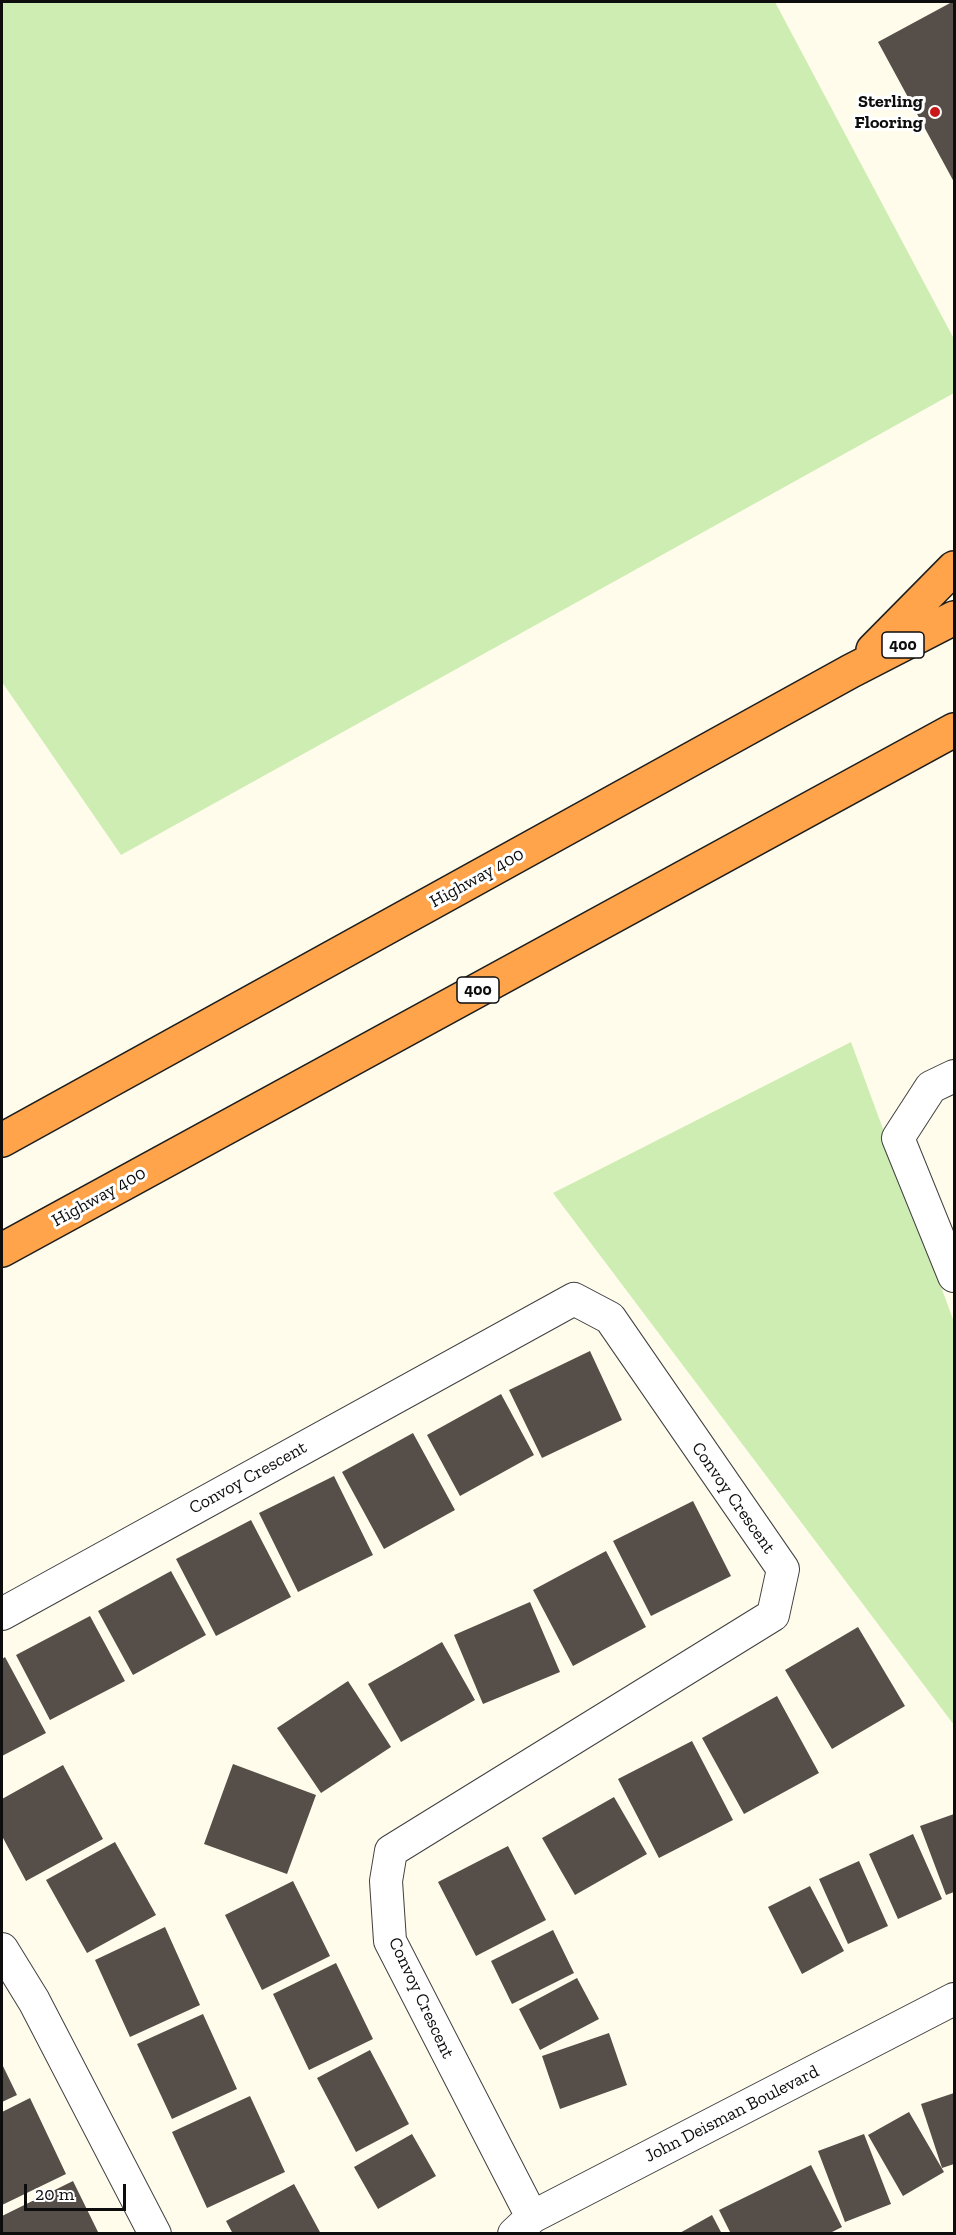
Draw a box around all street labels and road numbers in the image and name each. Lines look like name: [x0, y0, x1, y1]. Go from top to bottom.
road number: 400: [882, 632, 924, 658]
street label: Highway 400: [426, 843, 528, 913]
road number: 400: [457, 977, 499, 1003]
street label: Highway 400: [48, 1162, 150, 1232]
street label: Convoy Crescent: [185, 1437, 311, 1519]
street label: Convoy Crescent: [687, 1438, 779, 1558]
street label: Convoy Crescent: [383, 1934, 459, 2062]
street label: John Deisman Boulevard: [641, 2061, 823, 2167]

